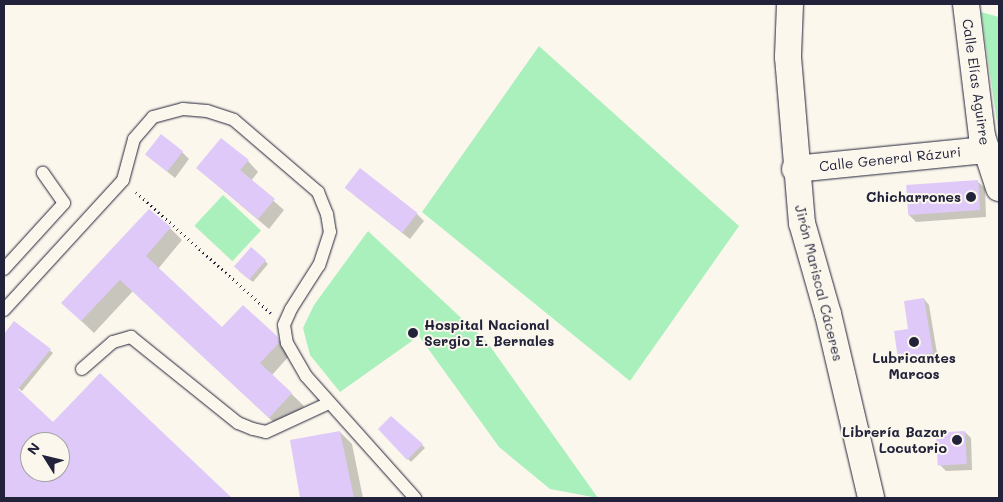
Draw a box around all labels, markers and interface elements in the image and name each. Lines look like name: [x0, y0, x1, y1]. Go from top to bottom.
street label: Calle Elías Aguirre: [959, 18, 993, 146]
street label: Calle General Rázuri: [818, 143, 962, 175]
place label: Chicharrones: [866, 189, 961, 205]
marker: Chicharrones: [965, 191, 977, 203]
street label: Jirón Mariscal Cáceres: [791, 203, 847, 363]
place label: Hospital Nacional Sergio E. Bernales: [424, 317, 554, 350]
marker: Hospital Nacional Sergio E. Bernales: [406, 326, 420, 340]
marker: Lubricantes Marcos: [908, 336, 920, 348]
place label: Lubricantes Marcos: [872, 350, 956, 382]
place label: Librería Bazar Locutorio: [842, 424, 947, 457]
north arrow: [20, 432, 70, 482]
marker: Librería Bazar Locutorio: [951, 434, 963, 446]
text: N: [22, 439, 44, 458]

